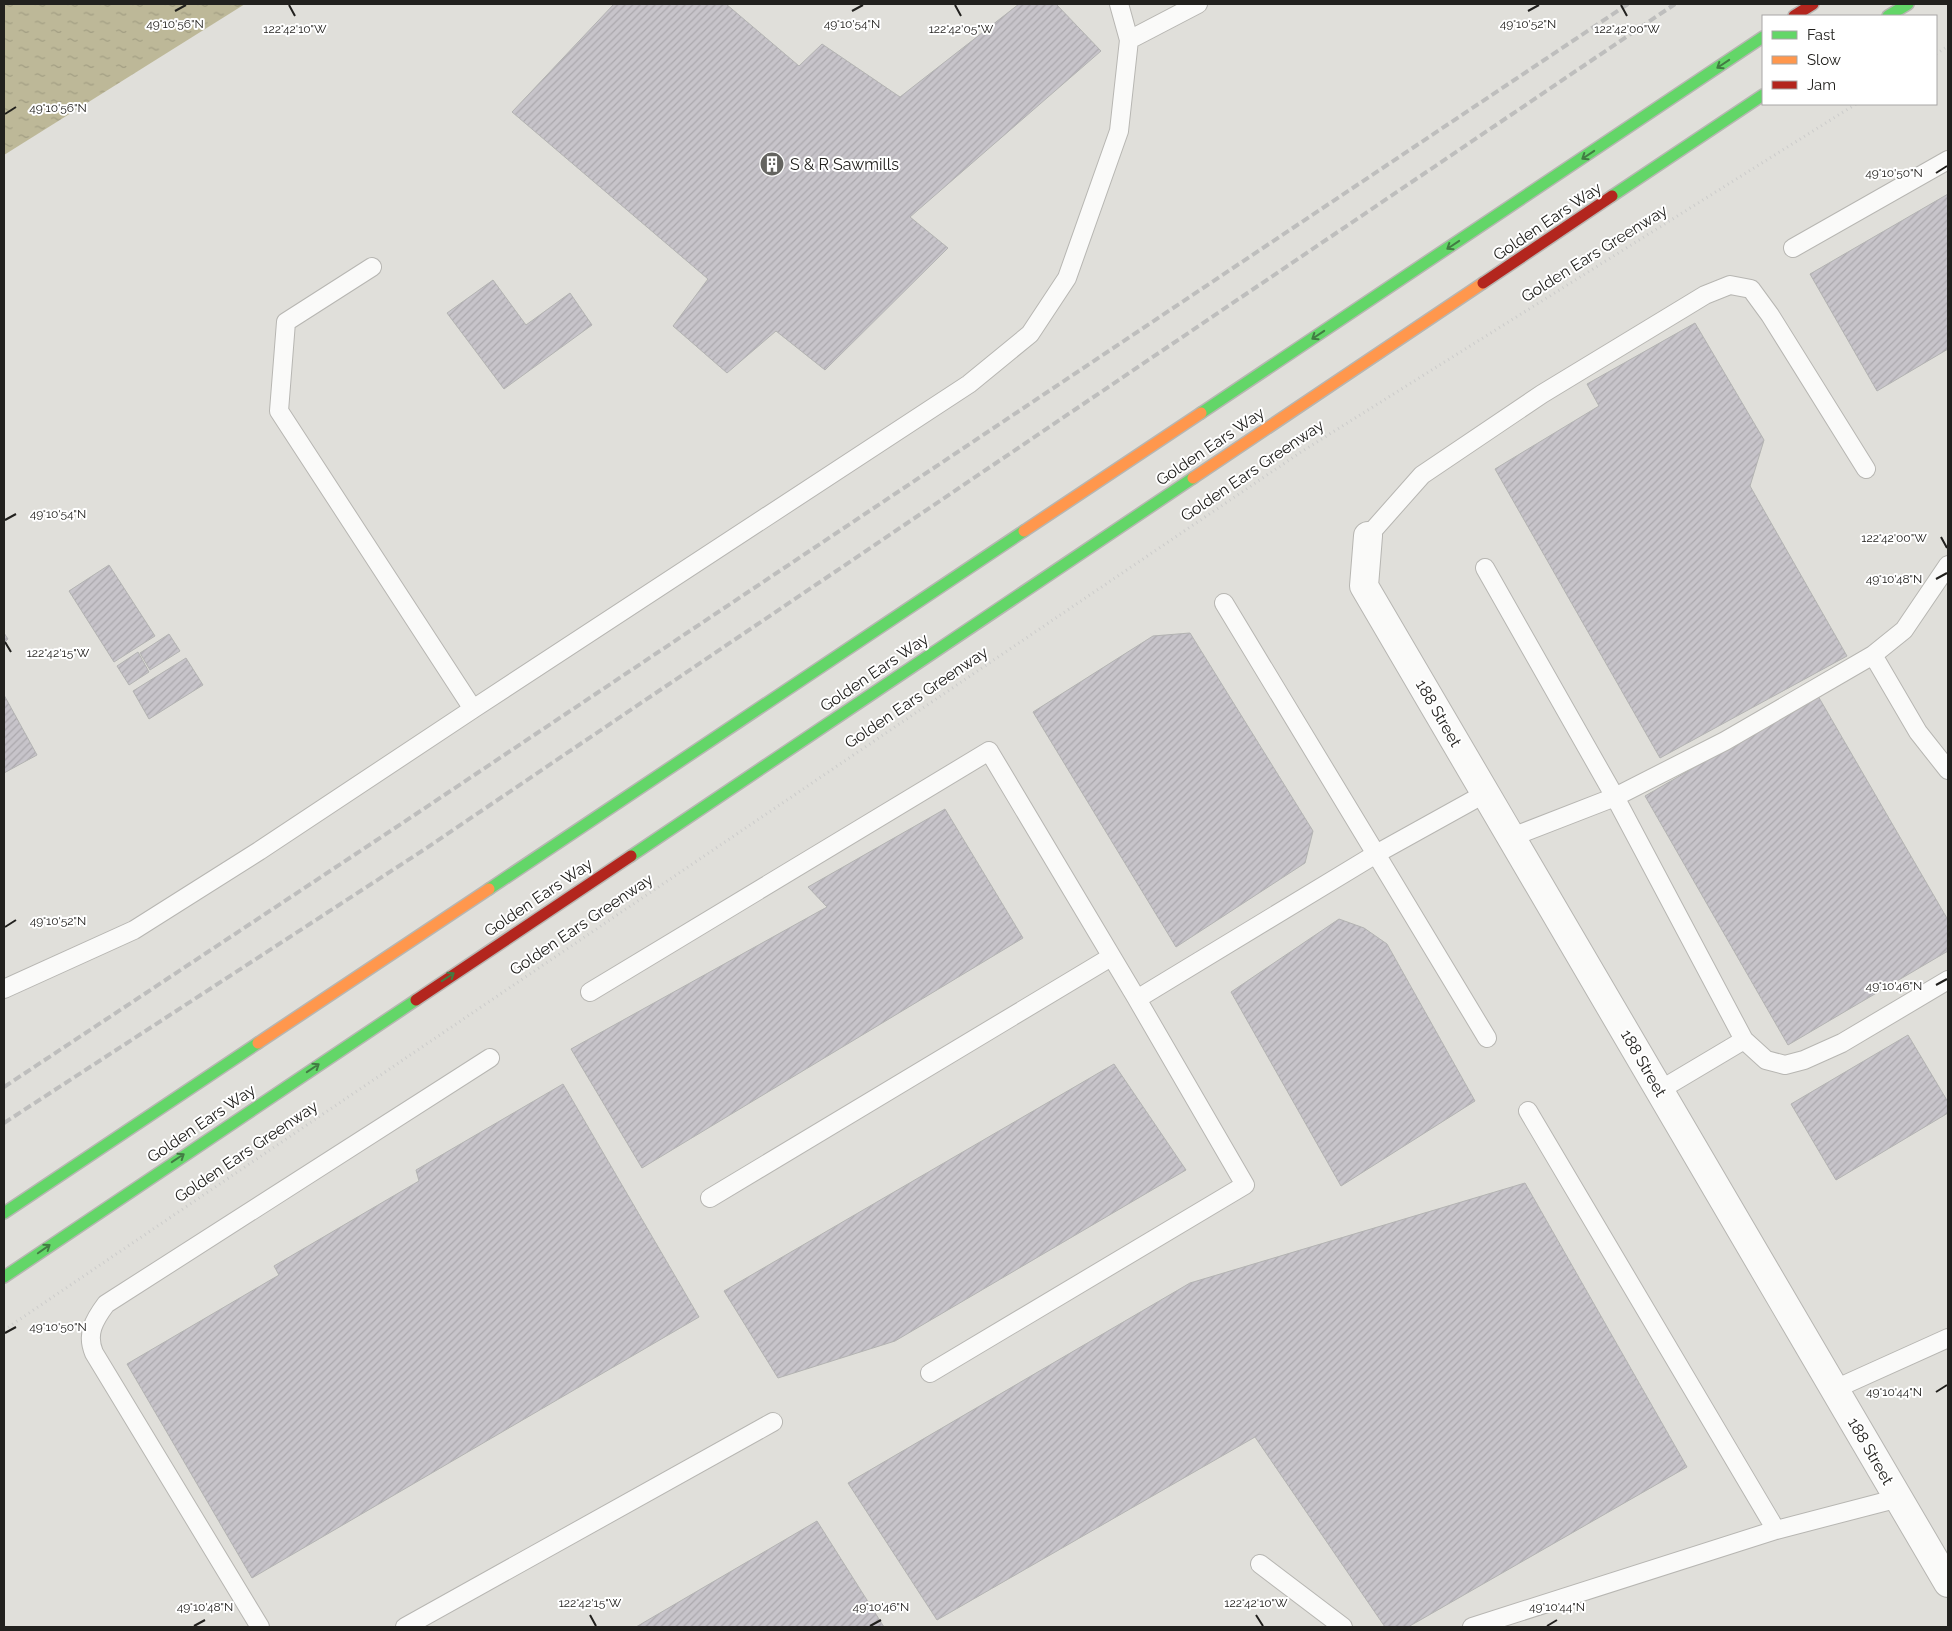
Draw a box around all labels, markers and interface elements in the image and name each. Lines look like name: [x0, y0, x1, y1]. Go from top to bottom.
legend: [1762, 15, 1937, 105]
text: 49°10'56"N: [146, 17, 204, 31]
text: 49°10'54"N: [824, 17, 880, 31]
text: 49°10'52"N: [1500, 17, 1556, 31]
text: 122°42'10"W: [263, 22, 327, 36]
text: 122°42'05"W: [929, 22, 994, 36]
text: 122°42'00"W: [1594, 22, 1660, 36]
text: Fast: [1807, 26, 1835, 44]
text: Slow: [1807, 51, 1841, 69]
one-way arrow: [1716, 59, 1730, 69]
text: Jam: [1807, 76, 1836, 94]
text: 49°10'56"N: [29, 101, 87, 115]
one-way arrow: [1581, 150, 1595, 160]
building icon: S & R Sawmills: [759, 151, 785, 177]
place label: S & R Sawmills: [790, 155, 899, 174]
text: 49°10'50"N: [1865, 166, 1923, 180]
street label: Golden Ears Way: [1490, 178, 1605, 265]
street label: Golden Ears Greenway: [1518, 201, 1671, 306]
one-way arrow: [1446, 240, 1460, 250]
one-way arrow: [1311, 331, 1325, 341]
street label: Golden Ears Way: [1153, 403, 1268, 490]
street label: Golden Ears Greenway: [1177, 415, 1328, 525]
text: 49°10'54"N: [30, 507, 86, 521]
text: 122°42'00"W: [1861, 531, 1927, 545]
text: 49°10'48"N: [1866, 572, 1922, 586]
street label: Golden Ears Way: [817, 629, 932, 716]
street label: Golden Ears Greenway: [841, 642, 992, 752]
text: 122°42'15"W: [27, 646, 90, 660]
street label: 188 Street: [1412, 676, 1466, 751]
street label: Golden Ears Way: [481, 854, 596, 941]
street label: Golden Ears Greenway: [506, 869, 657, 979]
text: 49°10'52"N: [30, 914, 86, 928]
one-way arrow: [441, 972, 455, 982]
text: 49°10'46"N: [1866, 979, 1922, 993]
street label: 188 Street: [1617, 1026, 1671, 1101]
one-way arrow: [306, 1063, 320, 1073]
street label: Golden Ears Way: [144, 1080, 259, 1167]
street label: Golden Ears Greenway: [171, 1096, 322, 1206]
one-way arrow: [171, 1153, 185, 1163]
one-way arrow: [36, 1244, 50, 1254]
text: 49°10'50"N: [29, 1320, 87, 1334]
text: 49°10'44"N: [1866, 1385, 1922, 1399]
street label: 188 Street: [1844, 1414, 1898, 1489]
text: 122°42'15"W: [559, 1596, 622, 1610]
text: 122°42'10"W: [1224, 1596, 1288, 1610]
text: 49°10'48"N: [177, 1600, 233, 1614]
text: 49°10'46"N: [853, 1600, 909, 1614]
text: 49°10'44"N: [1529, 1600, 1585, 1614]

